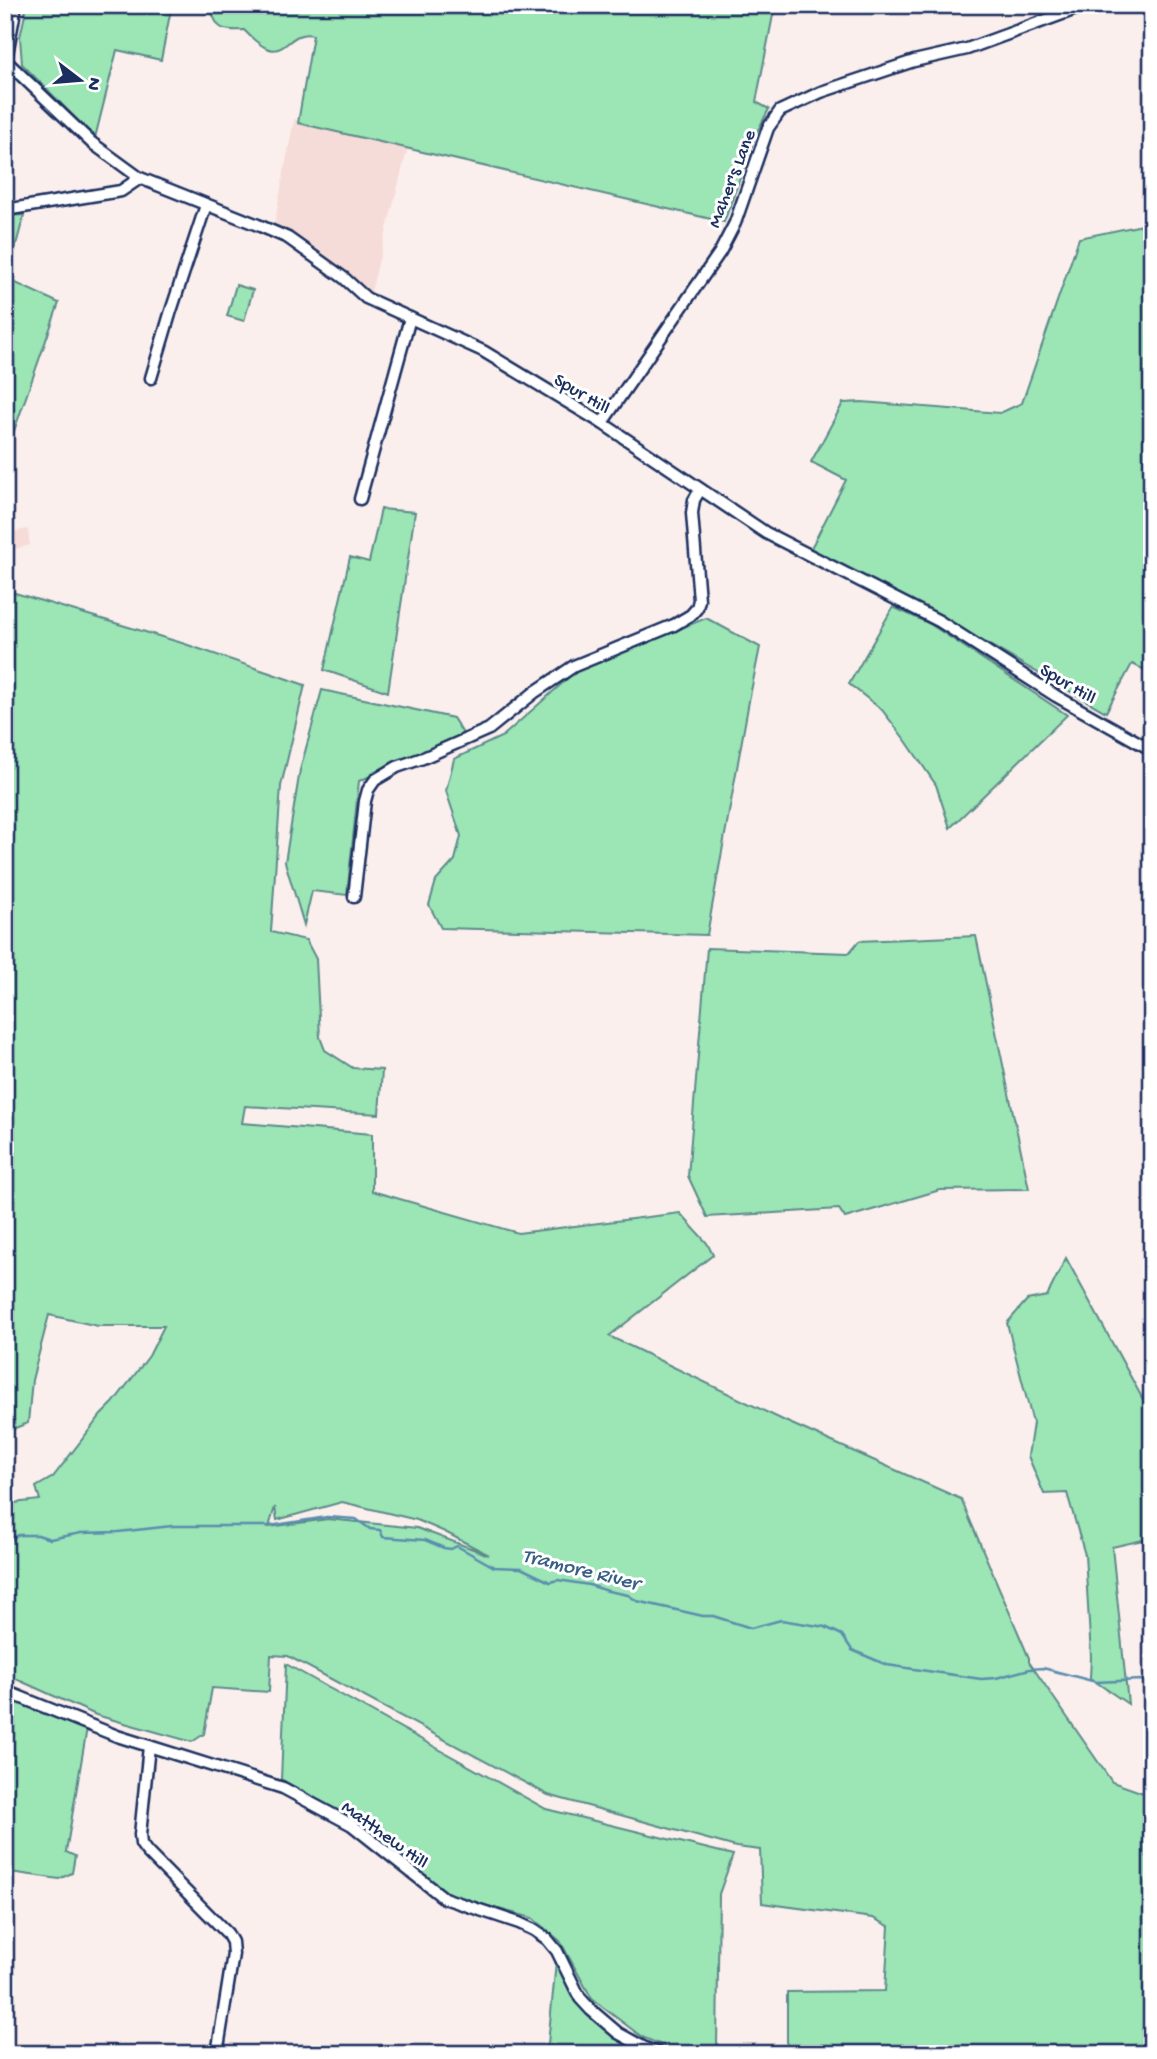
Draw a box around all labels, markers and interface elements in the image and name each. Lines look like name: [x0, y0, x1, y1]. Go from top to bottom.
north arrow: [46, 46, 116, 116]
text: N: [80, 75, 106, 93]
street label: Maher's Lane: [704, 127, 763, 232]
street label: Spur Hill: [549, 369, 614, 421]
street label: Spur Hill: [1035, 659, 1100, 711]
water label: Tramore River: [519, 1545, 645, 1599]
street label: Matthew Hill: [336, 1797, 432, 1875]

